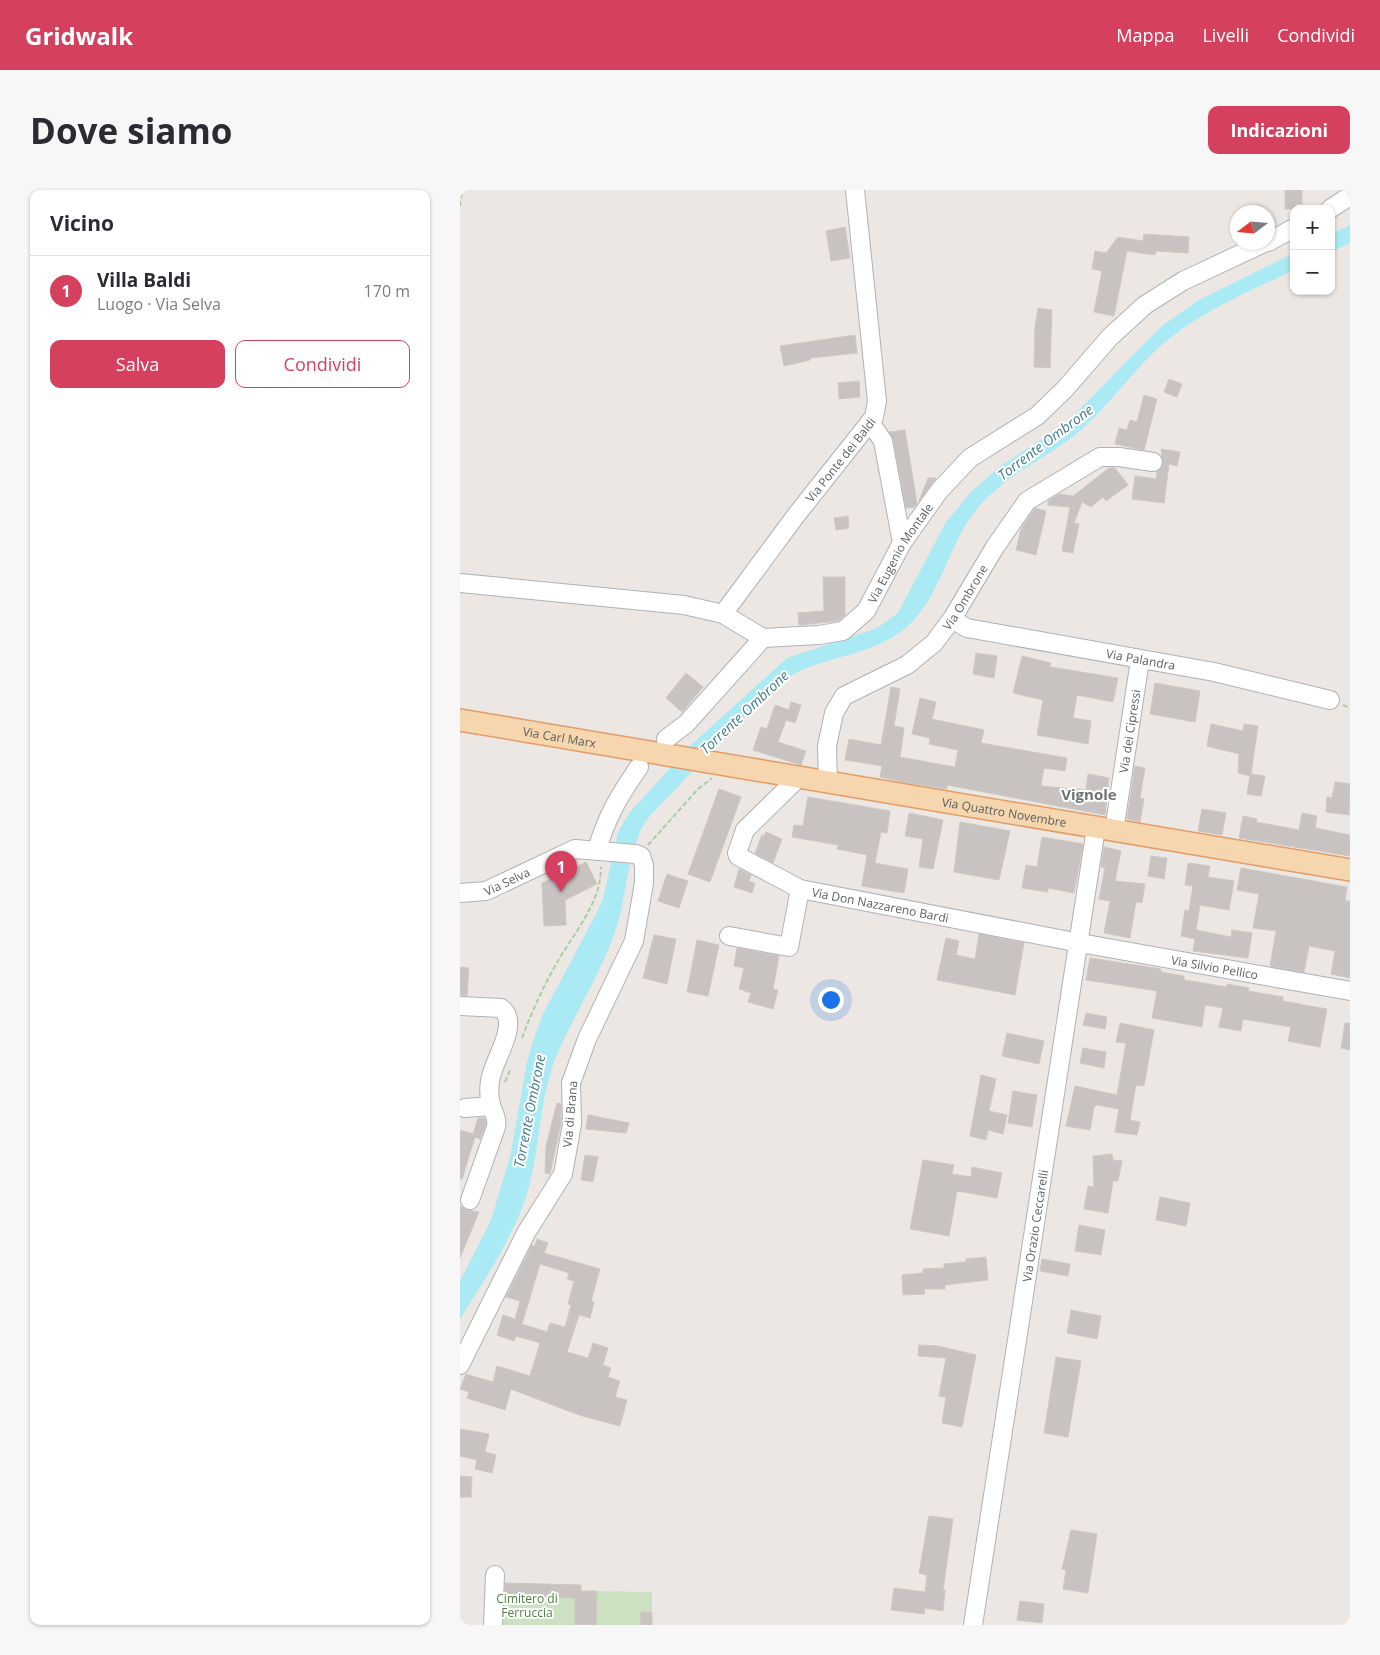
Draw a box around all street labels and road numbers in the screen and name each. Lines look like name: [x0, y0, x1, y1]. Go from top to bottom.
street label: Via Ponte dei Baldi: [801, 413, 879, 506]
street label: Via Eugenio Montale: [863, 499, 937, 606]
street label: Via Ombrone: [938, 561, 991, 633]
street label: Via Palandra: [1105, 644, 1177, 673]
street label: Via dei Cipressi: [1114, 688, 1144, 774]
street label: Via Carl Marx: [522, 722, 598, 751]
street label: Via Quattro Novembre: [941, 793, 1068, 831]
street label: Via Selva: [481, 863, 533, 899]
street label: Via Don Nazzareno Bardi: [811, 883, 950, 926]
street label: Via Silvio Pellico: [1170, 951, 1260, 983]
street label: Via di Brana: [559, 1080, 581, 1148]
street label: Via Orazio Ceccarelli: [1018, 1169, 1052, 1283]

